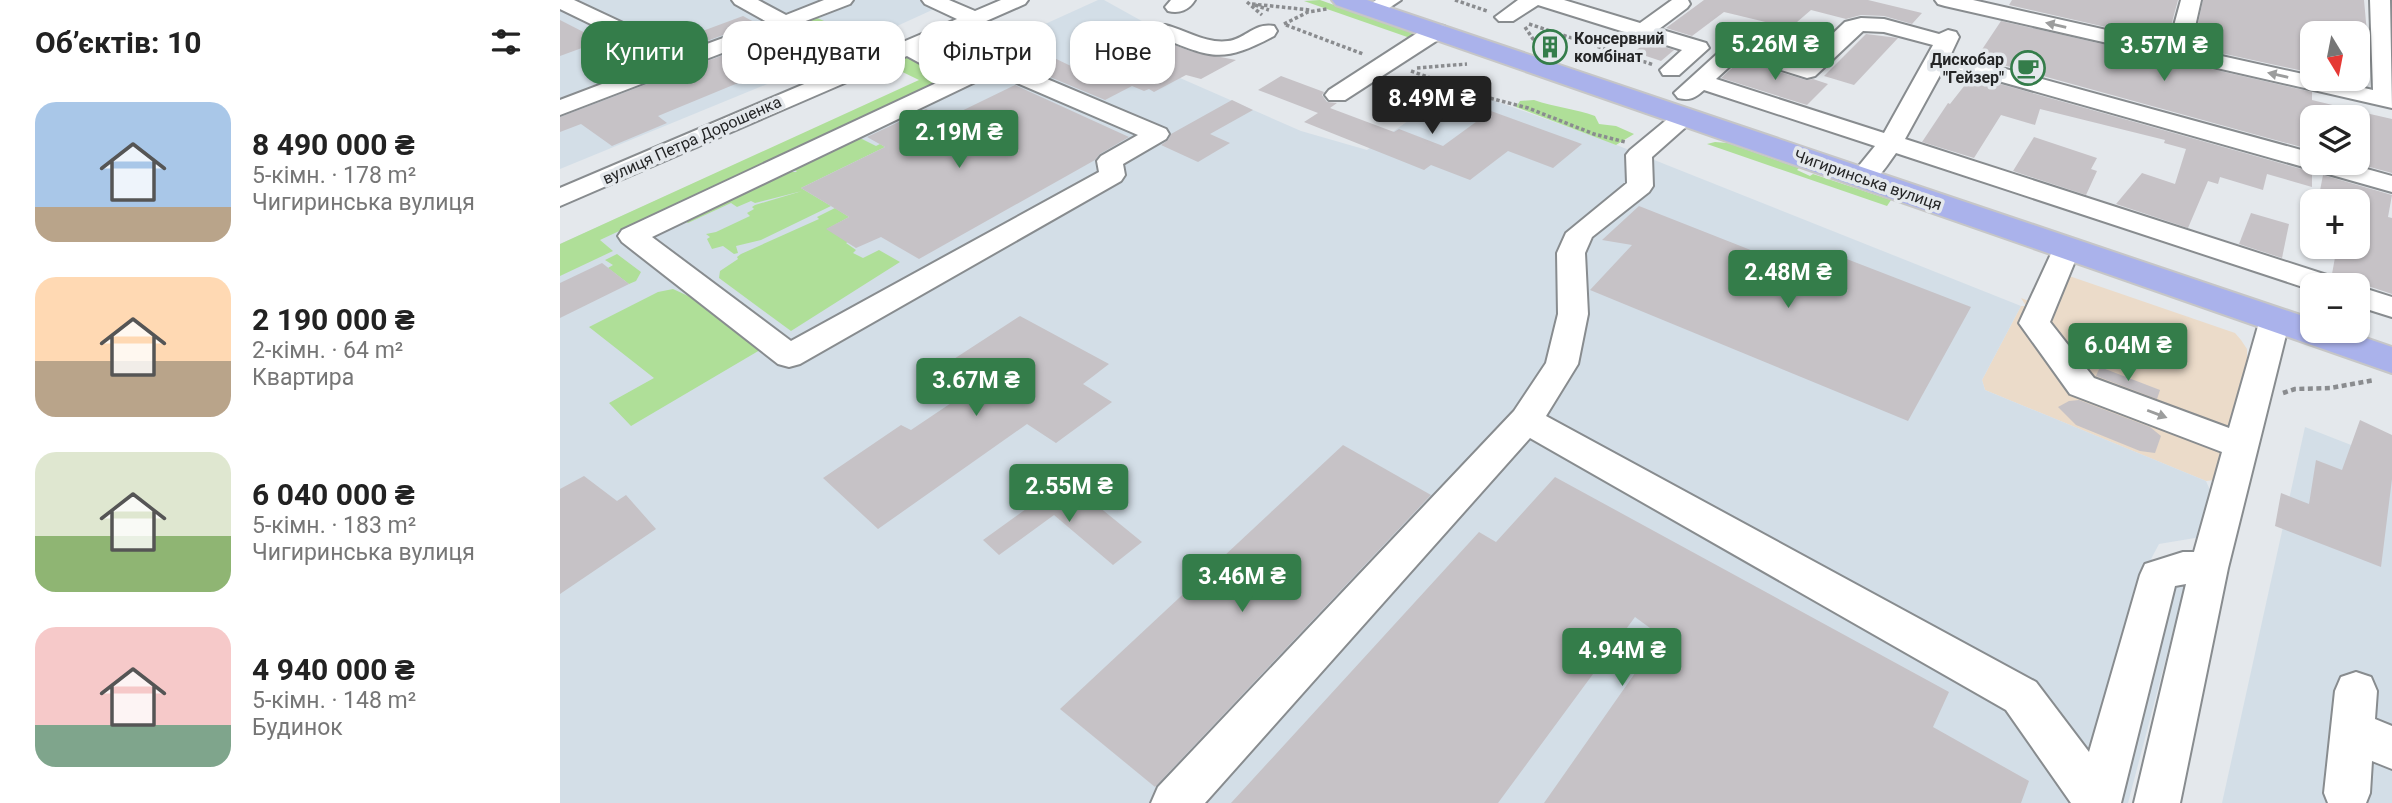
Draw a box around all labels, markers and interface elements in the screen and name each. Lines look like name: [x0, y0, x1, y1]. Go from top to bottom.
one-way arrow: [2045, 19, 2067, 30]
chip: Купити: [581, 21, 708, 84]
chip: Орендувати: [722, 21, 905, 84]
chip: Фільтри: [919, 21, 1056, 84]
chip: Нове: [1070, 21, 1175, 84]
north arrow: [2300, 21, 2370, 91]
map controls: [2300, 21, 2370, 343]
pin: 5.26M ₴: [1710, 22, 1840, 82]
icon: filters: [487, 23, 525, 61]
pin: 3.57M ₴: [2099, 24, 2229, 83]
text: Об’єктів: 10: [35, 25, 201, 60]
building icon: Консервний комбінат: [1531, 28, 1569, 66]
place label: Консервний комбінат: [1574, 29, 1664, 66]
text: 5.26M ₴: [1731, 31, 1819, 58]
text: 3.57M ₴: [2120, 32, 2208, 59]
cafe icon: Дискобар "Гейзер": [2009, 49, 2047, 87]
place label: Дискобар "Гейзер": [1930, 50, 2004, 87]
one-way arrow: [2267, 69, 2289, 80]
pin: 8.49M ₴: [1367, 76, 1497, 136]
text: 8.49M ₴: [1388, 85, 1476, 112]
street label: вулиця Петра Дорошенка: [600, 92, 784, 188]
button: layers: [2300, 105, 2370, 175]
pin: 2.19M ₴: [894, 110, 1024, 170]
text: 2.19M ₴: [915, 119, 1003, 146]
text: 8 490 000 ₴: [252, 127, 415, 162]
icon: home: [91, 130, 175, 214]
street label: Чигиринська вулиця: [1792, 146, 1944, 214]
text: 5-кімн. · 178 m²: [252, 162, 416, 189]
text: Чигиринська вулиця: [252, 189, 475, 216]
button: +: [2300, 189, 2370, 259]
pin: 2.48M ₴: [1723, 250, 1853, 310]
text: 2.48M ₴: [1744, 259, 1832, 286]
button: −: [2300, 273, 2370, 343]
text: 2 190 000 ₴: [252, 302, 415, 337]
icon: home: [91, 305, 175, 389]
pin: 6.04M ₴: [2063, 324, 2193, 383]
text: 6.04M ₴: [2084, 332, 2172, 359]
text: 2-кімн. · 64 m²: [252, 337, 403, 364]
pin: 3.67M ₴: [911, 358, 1041, 418]
text: Квартира: [252, 364, 354, 391]
text: 3.67M ₴: [932, 367, 1020, 394]
one-way arrow: [2147, 409, 2168, 420]
pin: 2.55M ₴: [1004, 464, 1134, 524]
text: 2.55M ₴: [1025, 473, 1113, 500]
text: 6 040 000 ₴: [252, 477, 415, 512]
icon: home: [91, 480, 175, 564]
text: 5-кімн. · 183 m²: [252, 512, 416, 539]
text: Чигиринська вулиця: [252, 539, 475, 566]
pin: 3.46M ₴: [1177, 554, 1307, 614]
text: 3.46M ₴: [1198, 563, 1286, 590]
pin: 4.94M ₴: [1557, 628, 1687, 688]
text: 4.94M ₴: [1578, 637, 1666, 664]
text: 4 940 000 ₴: [252, 652, 415, 687]
icon: home: [91, 655, 175, 739]
text: 5-кімн. · 148 m²: [252, 687, 416, 714]
text: Будинок: [252, 714, 343, 741]

